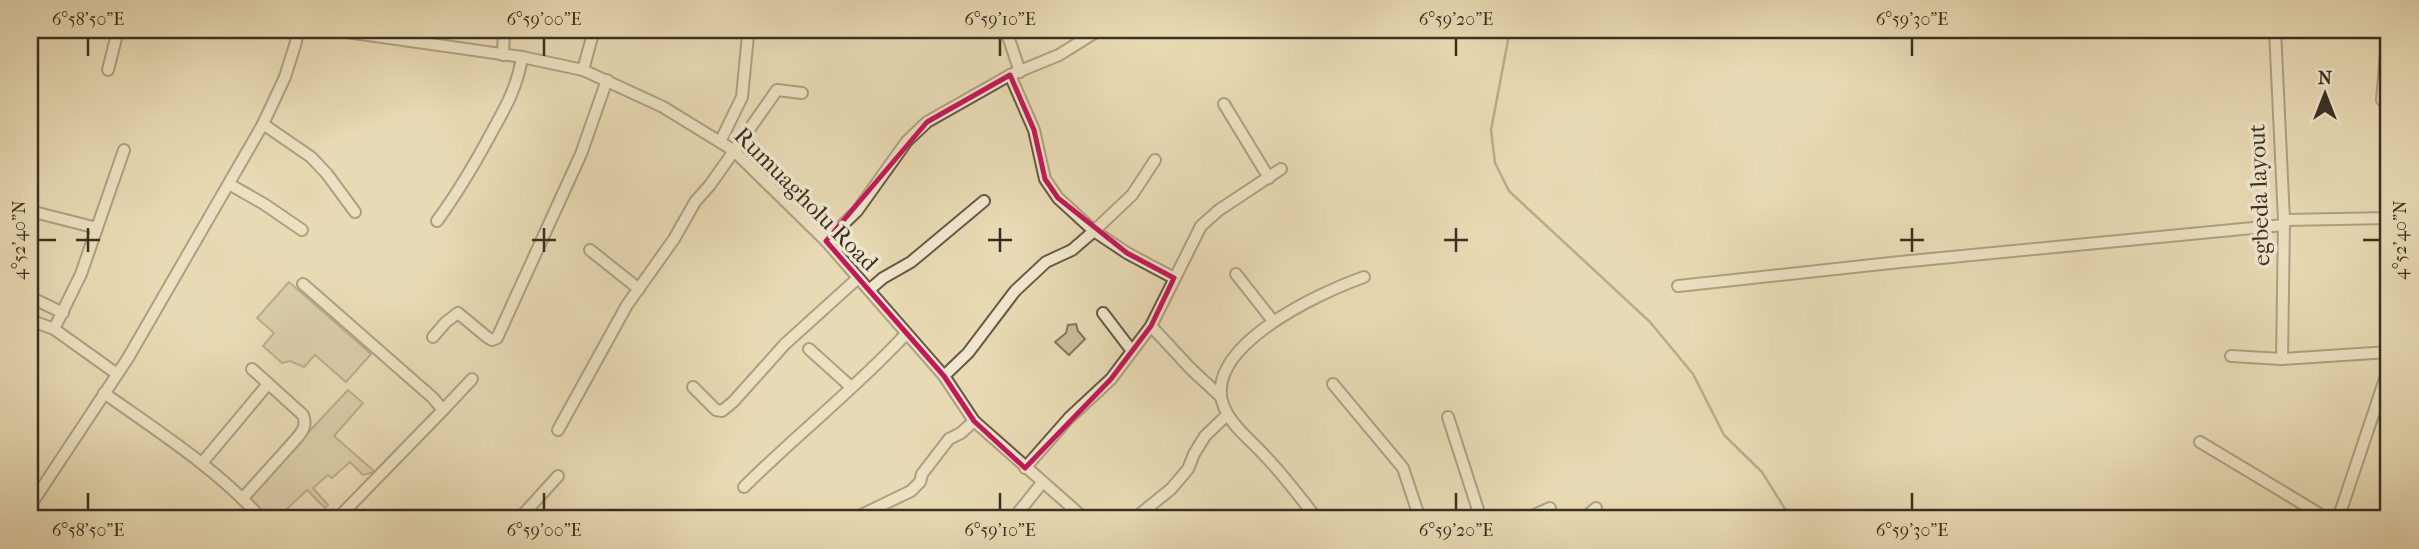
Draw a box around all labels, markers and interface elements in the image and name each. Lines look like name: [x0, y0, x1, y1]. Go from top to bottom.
text: 6°58'50"E: [52, 9, 124, 30]
text: 6°59'00"E: [506, 9, 582, 30]
text: 6°59'10"E: [964, 9, 1036, 30]
text: 6°59'20"E: [1419, 9, 1493, 30]
text: 6°59'30"E: [1876, 9, 1948, 30]
north arrow: [2290, 60, 2360, 130]
text: N: [2318, 67, 2333, 89]
street label: Rumuagholu Road: [728, 121, 884, 277]
street label: egbeda layout: [2243, 123, 2275, 267]
text: 4°52'40"N: [9, 200, 30, 280]
text: 4°52'40"N: [2390, 200, 2411, 280]
text: 6°58'50"E: [52, 520, 124, 541]
text: 6°59'00"E: [506, 520, 582, 541]
text: 6°59'10"E: [964, 520, 1036, 541]
text: 6°59'20"E: [1419, 520, 1493, 541]
text: 6°59'30"E: [1876, 520, 1948, 541]

